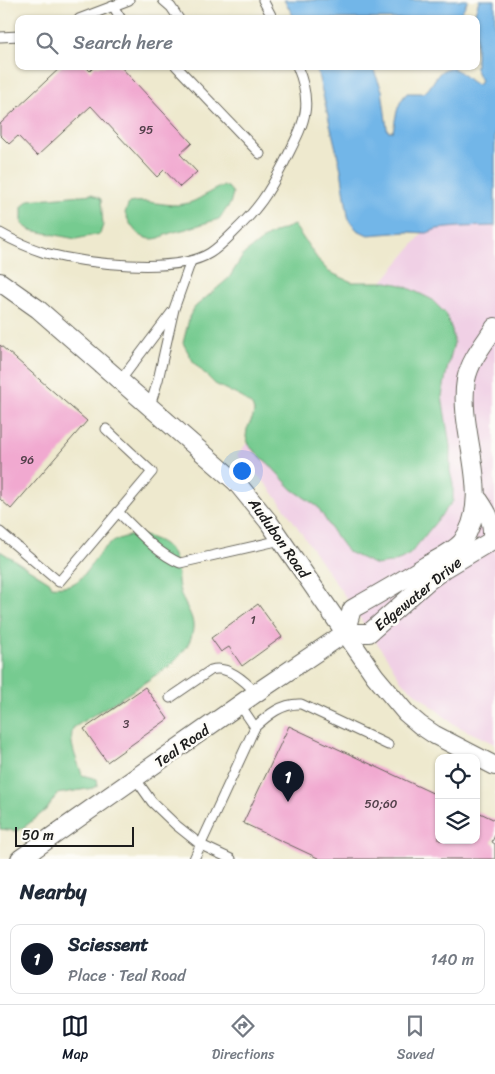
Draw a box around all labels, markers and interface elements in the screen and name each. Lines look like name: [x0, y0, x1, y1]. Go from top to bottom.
search box: [15, 15, 480, 70]
text: Search here: [73, 26, 173, 59]
icon: search: [33, 29, 61, 57]
house number: 95: [139, 119, 153, 141]
house number: 96: [20, 449, 34, 471]
your location: [229, 458, 255, 484]
street label: Audubon Road: [241, 491, 317, 585]
street label: Edgewater Drive: [368, 550, 468, 638]
house number: 1: [250, 609, 256, 631]
house number: 3: [123, 713, 130, 735]
street label: Teal Road: [149, 717, 216, 775]
map controls: [435, 754, 480, 844]
button: locate: [435, 754, 480, 799]
pin: 1: [272, 761, 304, 802]
house number: 50;60: [365, 793, 398, 815]
button: layers: [435, 799, 480, 844]
text: 50 m: [22, 823, 54, 848]
scale bar: [15, 824, 134, 847]
text: Nearby: [20, 873, 86, 911]
text: Sciessent: [68, 928, 149, 961]
text: 1: [34, 945, 40, 974]
text: 140 m: [431, 945, 474, 974]
text: Place · Teal Road: [68, 961, 186, 990]
tab: Map: [61, 1012, 89, 1067]
tab: Directions: [212, 1012, 274, 1067]
tab: Saved: [397, 1012, 434, 1067]

